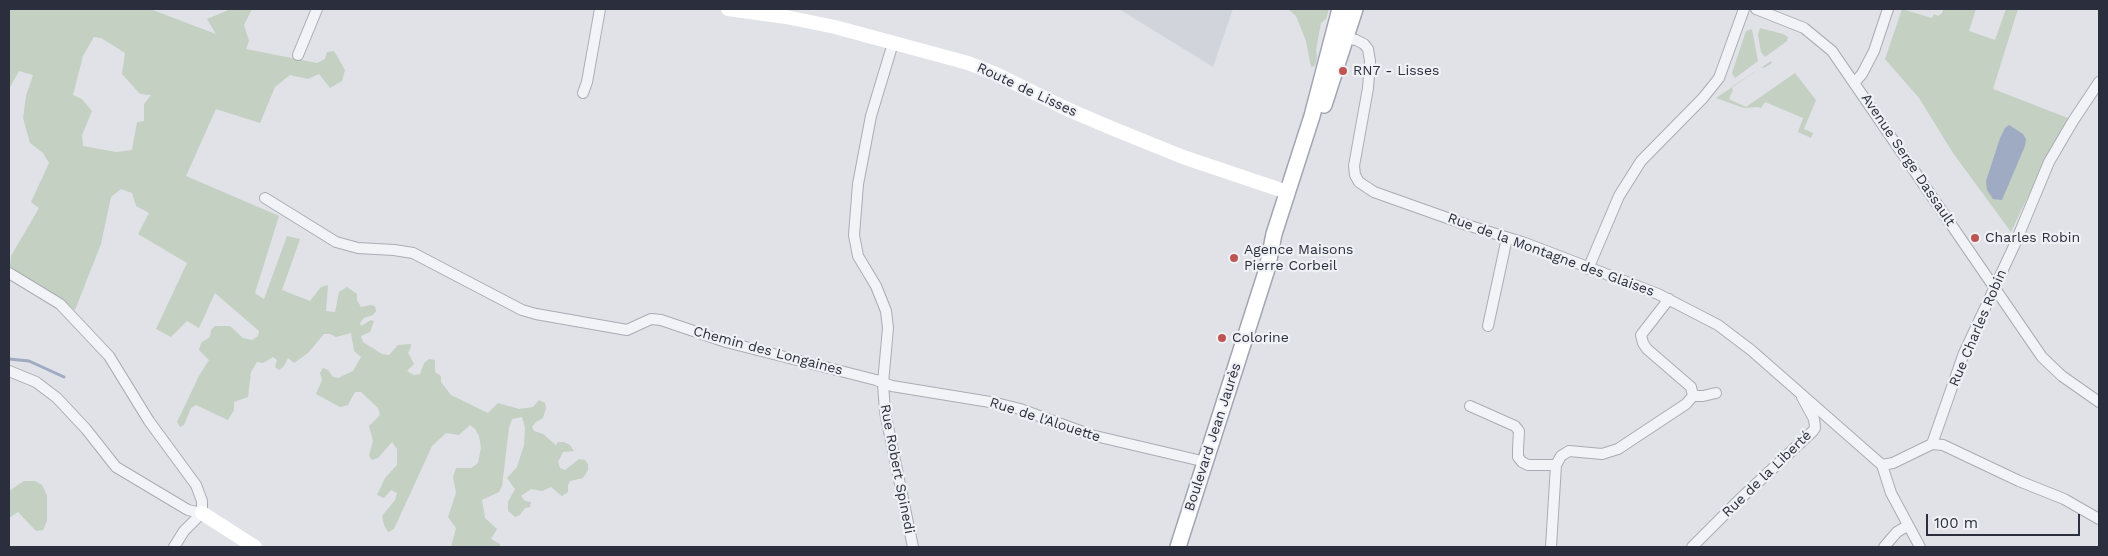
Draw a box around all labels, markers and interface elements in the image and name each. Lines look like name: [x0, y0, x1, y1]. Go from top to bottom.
street label: Route de Lisses: [974, 59, 1080, 121]
place label: RN7 - Lisses: [1353, 63, 1439, 79]
marker: RN7 - Lisses: [1337, 65, 1349, 77]
street label: Avenue Serge Dassault: [1857, 91, 1959, 229]
street label: Rue de la Montagne des Glaises: [1445, 210, 1657, 300]
place label: Charles Robin: [1985, 230, 2080, 246]
marker: Charles Robin: [1969, 232, 1981, 244]
place label: Agence Maisons Pierre Corbeil: [1244, 242, 1353, 274]
marker: Agence Maisons Pierre Corbeil: [1228, 252, 1240, 264]
street label: Rue Charles Robin: [1946, 267, 2010, 389]
street label: Chemin des Longaines: [691, 323, 845, 379]
place label: Colorine: [1232, 330, 1289, 346]
marker: Colorine: [1216, 332, 1228, 344]
street label: Boulevard Jean Jaurès: [1181, 361, 1245, 513]
street label: Rue de l'Alouette: [988, 394, 1102, 446]
street label: Rue Robert Spinedi: [876, 403, 918, 535]
street label: Rue de la Liberté: [1719, 427, 1815, 521]
scale bar: [1928, 504, 2082, 536]
text: 100 m: [1934, 514, 1978, 532]

